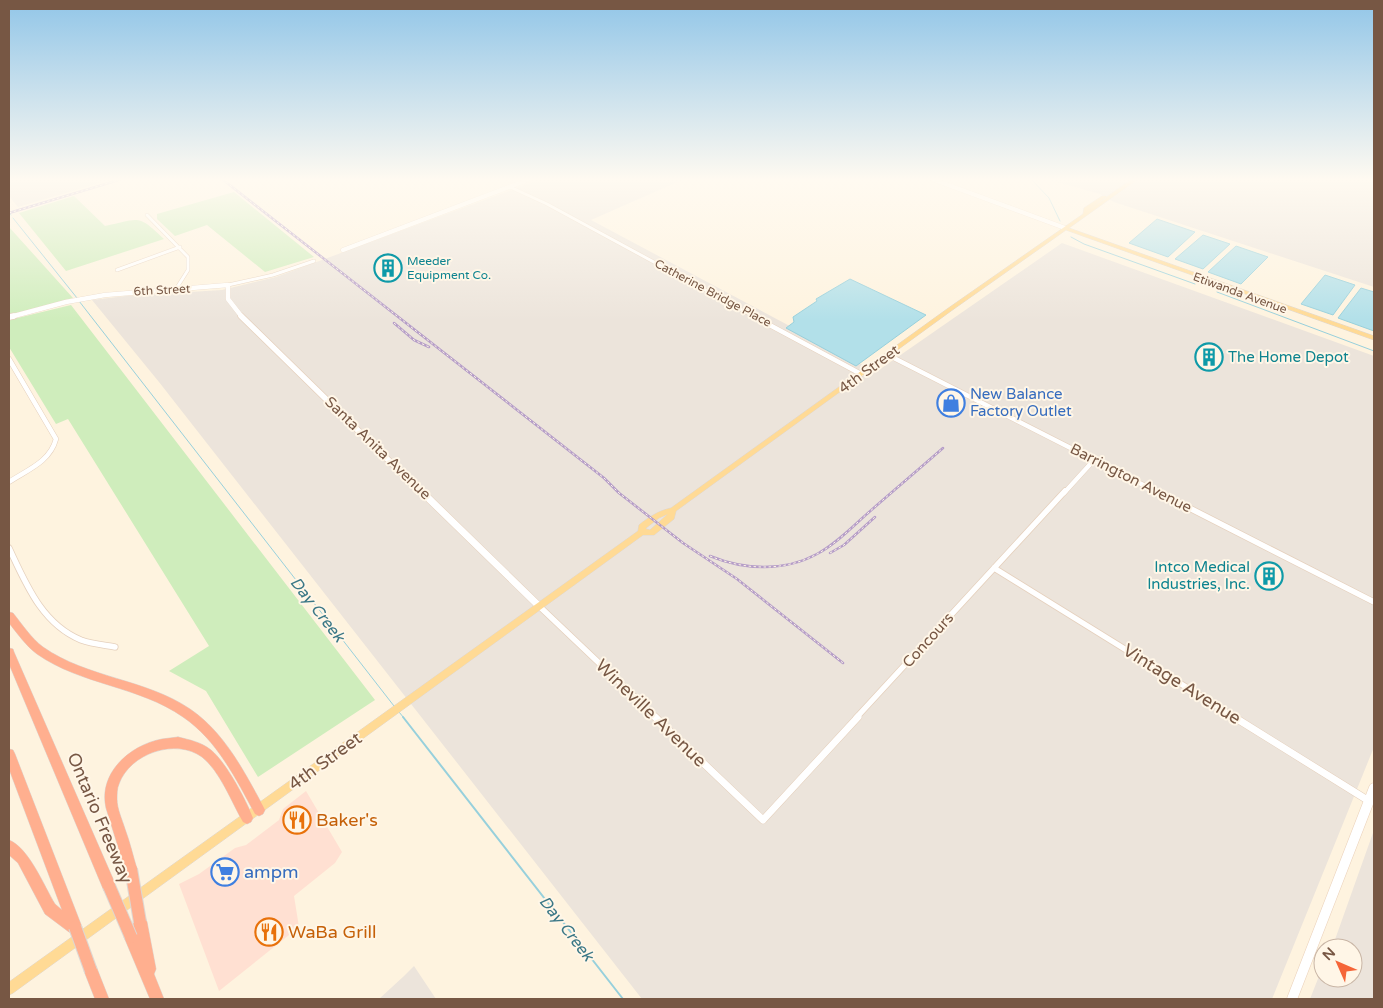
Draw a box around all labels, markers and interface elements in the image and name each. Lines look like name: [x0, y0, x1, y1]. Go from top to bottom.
building icon: Meeder Equipment Co.: [373, 253, 403, 283]
place label: Meeder Equipment Co.: [407, 254, 491, 282]
street label: Catherine Bridge Place: [652, 256, 774, 330]
street label: Etiwanda Avenue: [1191, 270, 1289, 317]
street label: 6th Street: [133, 282, 191, 298]
street label: 4th Street: [835, 341, 903, 397]
building icon: The Home Depot: [1194, 342, 1224, 372]
place label: The Home Depot: [1228, 348, 1349, 366]
place label: New Balance Factory Outlet: [970, 385, 1072, 420]
shop icon: New Balance Factory Outlet: [936, 388, 966, 418]
street label: Santa Anita Avenue: [321, 393, 435, 503]
street label: Barrington Avenue: [1067, 440, 1195, 516]
place label: Intco Medical Industries, Inc.: [1147, 558, 1250, 593]
building icon: Intco Medical Industries, Inc.: [1254, 561, 1284, 591]
water label: Day Creek: [286, 573, 350, 647]
street label: Concours: [899, 609, 957, 671]
street label: Vintage Avenue: [1119, 639, 1245, 729]
street label: Wineville Avenue: [591, 654, 711, 772]
street label: 4th Street: [284, 727, 366, 795]
street label: Ontario Freeway: [62, 749, 138, 887]
restaurant icon: Baker's: [282, 805, 312, 835]
place label: Baker's: [316, 809, 378, 831]
supermarket icon: ampm: [210, 857, 240, 887]
place label: ampm: [244, 861, 299, 883]
water label: Day Creek: [535, 892, 599, 966]
restaurant icon: WaBa Grill: [254, 917, 284, 947]
place label: WaBa Grill: [288, 921, 377, 943]
north arrow: [1313, 938, 1363, 988]
text: N: [1319, 944, 1339, 964]

